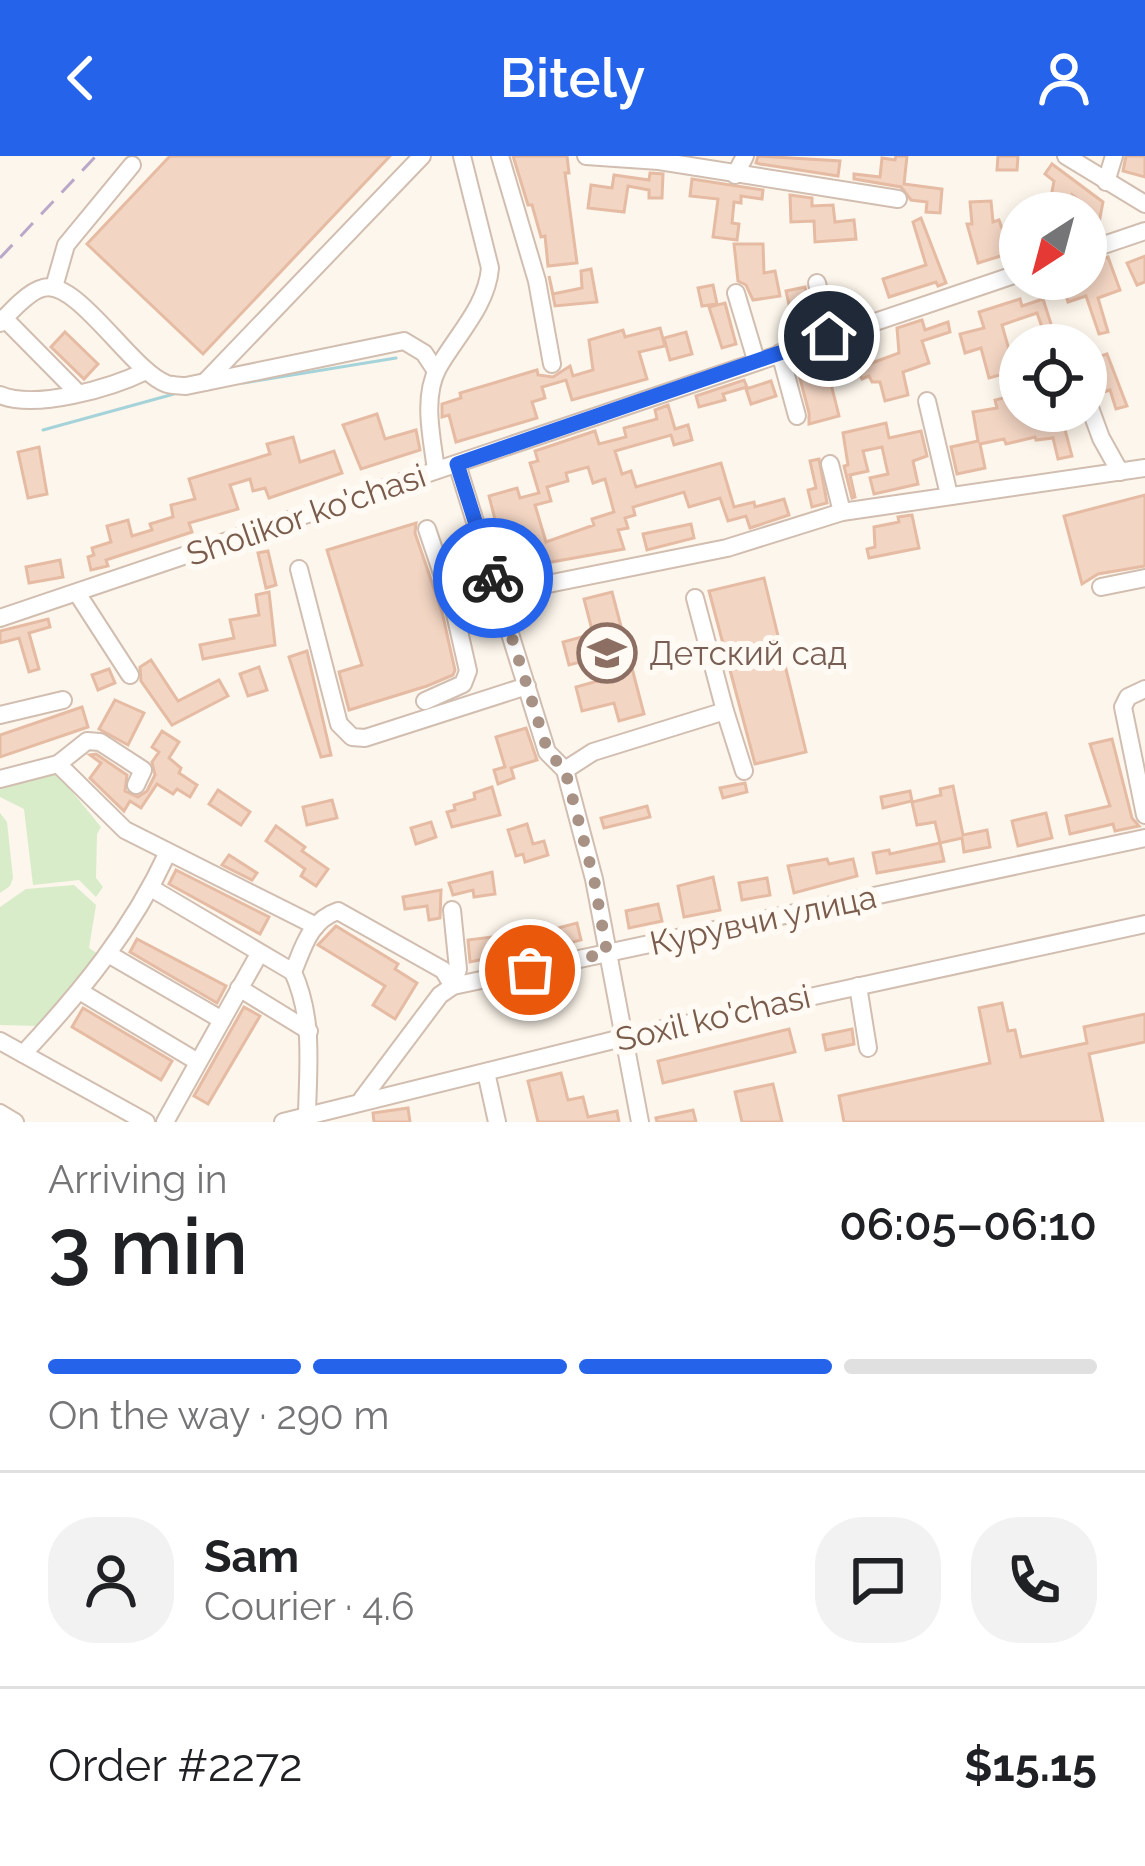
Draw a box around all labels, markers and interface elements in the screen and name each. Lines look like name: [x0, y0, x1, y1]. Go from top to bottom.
icon: back: [48, 45, 114, 111]
icon: person: [1031, 45, 1097, 111]
text: Bitely: [500, 46, 645, 110]
north arrow: [999, 192, 1107, 300]
map controls: [999, 192, 1107, 432]
pin: [778, 285, 880, 387]
icon: home: [796, 303, 862, 369]
button: locate: [999, 324, 1107, 432]
street label: Sholikor ko'chasi: [181, 456, 431, 574]
courier: [433, 518, 553, 638]
icon: bike: [460, 545, 526, 611]
school or university icon: Детский сад: [576, 622, 638, 684]
place label: Детский сад: [649, 634, 847, 673]
street label: Курувчи улица: [646, 877, 880, 963]
pin: [479, 919, 581, 1021]
icon: bag: [497, 937, 563, 1003]
street label: Soxil ko'chasi: [612, 977, 814, 1059]
text: Arriving in: [48, 1156, 228, 1202]
text: 06:05–06:10: [839, 1198, 1097, 1251]
text: 3 min: [48, 1201, 248, 1292]
text: On the way · 290 m: [48, 1392, 389, 1438]
button: person: [48, 1517, 174, 1643]
button: chat: [815, 1517, 941, 1643]
button: phone: [971, 1517, 1097, 1643]
text: Sam: [204, 1530, 299, 1583]
text: Courier · 4.6: [204, 1583, 414, 1629]
text: Order #2272: [48, 1739, 302, 1792]
text: $15.15: [964, 1739, 1097, 1792]

